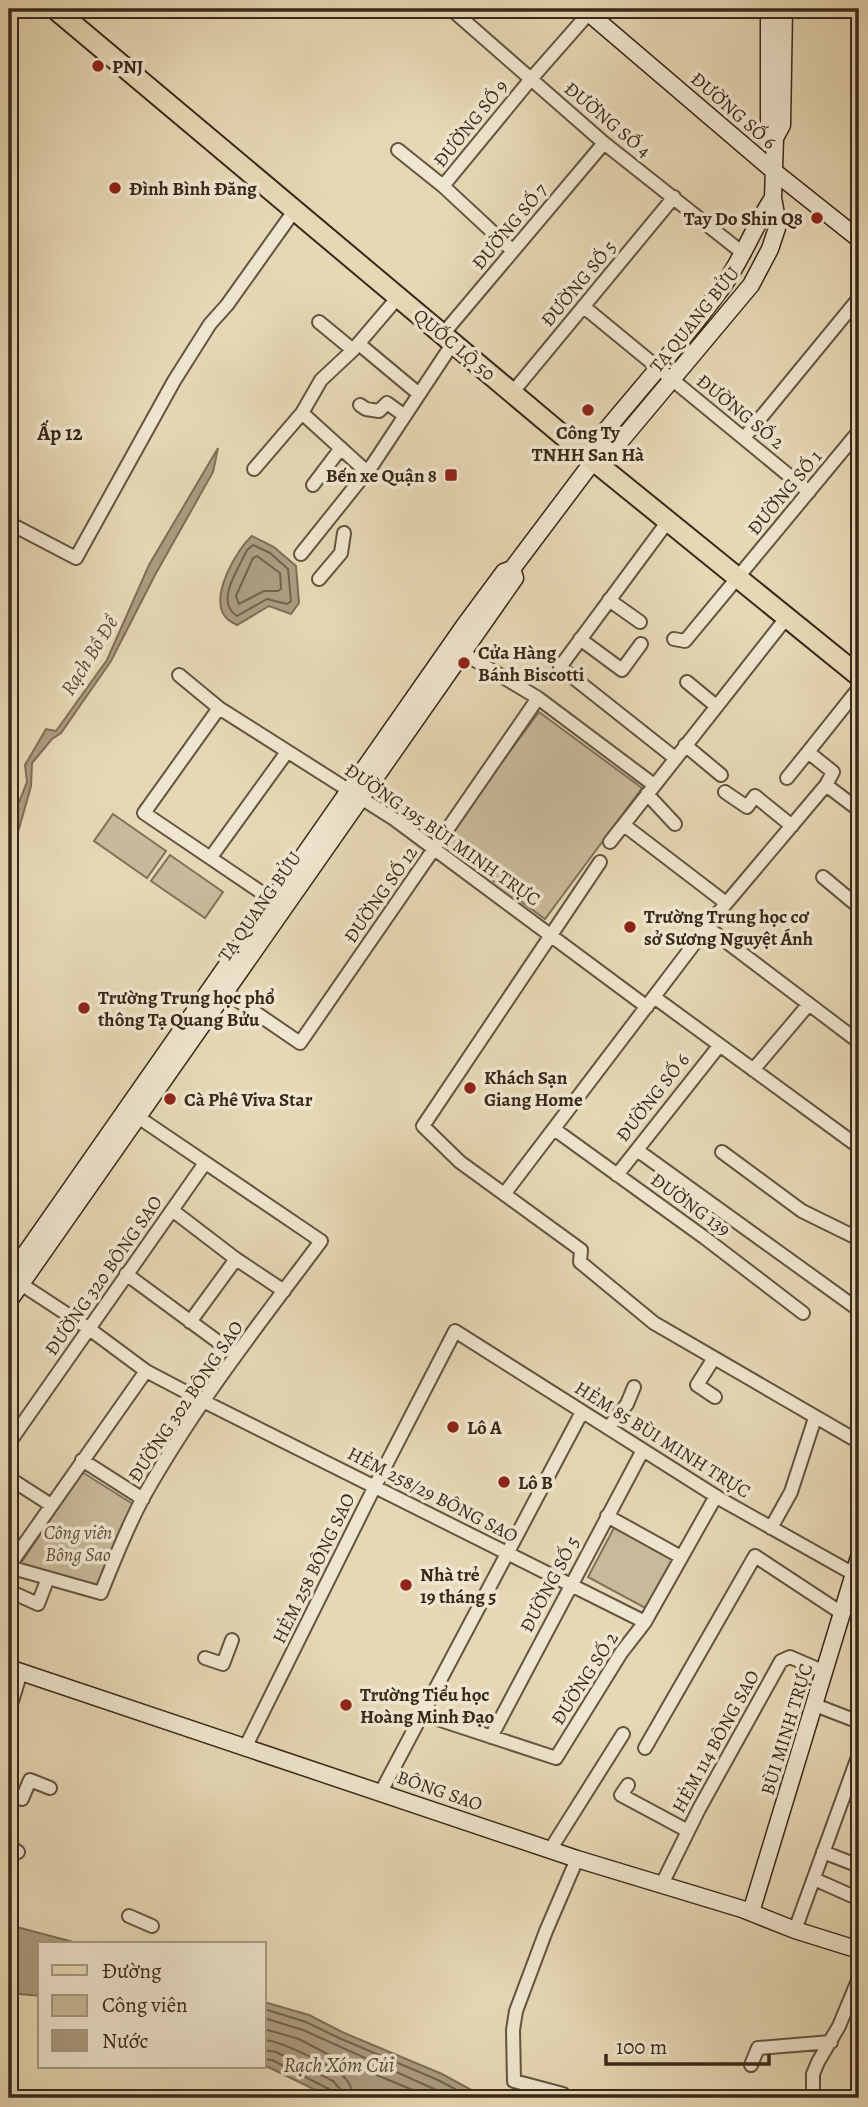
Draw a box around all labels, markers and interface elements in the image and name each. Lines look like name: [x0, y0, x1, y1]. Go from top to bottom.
place label: PNJ: [112, 54, 143, 80]
marker: PNJ: [90, 58, 106, 74]
street label: ĐƯỜNG SỐ 6: [685, 66, 782, 155]
street label: ĐƯỜNG SỐ 9: [427, 74, 514, 173]
street label: ĐƯỜNG SỐ 4: [559, 76, 657, 164]
place label: Đình Bình Đăng: [129, 176, 257, 202]
street label: ĐƯỜNG SỐ 7: [466, 178, 554, 275]
marker: Đình Bình Đăng: [107, 180, 123, 196]
place label: Tay Do Shin Q8: [684, 206, 803, 232]
marker: Tay Do Shin Q8: [809, 210, 825, 226]
street label: ĐƯỜNG SỐ 5: [535, 235, 623, 332]
street label: TẠ QUANG BỬU: [644, 261, 746, 378]
street label: QUỐC LỘ 50: [408, 303, 501, 387]
street label: ĐƯỜNG SỐ 2: [691, 368, 790, 455]
marker: Công Ty TNHH San Hà: [580, 402, 596, 418]
district label: Ấp 12: [36, 419, 83, 447]
place label: Công Ty TNHH San Hà: [532, 420, 645, 468]
street label: ĐƯỜNG SỐ 1: [742, 444, 828, 541]
place label: Bến xe Quận 8: [326, 463, 437, 489]
marker: Bến xe Quận 8: [443, 467, 459, 483]
water label: Rạch Bồ Đề: [54, 609, 126, 701]
place label: Cửa Hàng Bánh Biscotti: [478, 640, 585, 688]
marker: Cửa Hàng Bánh Biscotti: [456, 655, 472, 671]
street label: ĐƯỜNG 195 BÙI MINH TRỰC: [339, 757, 545, 912]
street label: ĐƯỜNG SỐ 12: [338, 841, 424, 948]
street label: TẠ QUANG BỬU: [212, 846, 308, 967]
place label: Trường Trung học cơ sở Sương Nguyệt Ánh: [644, 904, 813, 952]
marker: Trường Trung học cơ sở Sương Nguyệt Ánh: [622, 919, 638, 935]
place label: Trường Trung học phổ thông Tạ Quang Bửu: [98, 985, 275, 1033]
marker: Trường Trung học phổ thông Tạ Quang Bửu: [76, 1000, 92, 1016]
street label: ĐƯỜNG SỐ 6: [610, 1048, 696, 1147]
place label: Khách Sạn Giang Home: [484, 1065, 583, 1113]
marker: Khách Sạn Giang Home: [462, 1080, 478, 1096]
place label: Cà Phê Viva Star: [184, 1087, 313, 1113]
marker: Cà Phê Viva Star: [162, 1091, 178, 1107]
street label: ĐƯỜNG 139: [645, 1167, 736, 1243]
street label: ĐƯỜNG 320 BÔNG SAO: [39, 1190, 169, 1361]
street label: ĐƯỜNG 302 BÔNG SAO: [122, 1316, 250, 1487]
street label: HẺM 85 BÙI MINH TRỰC: [570, 1375, 755, 1505]
place label: Lô A: [467, 1415, 503, 1441]
marker: Lô A: [445, 1419, 461, 1435]
street label: HẺM 258/29 BÔNG SAO: [343, 1441, 522, 1549]
place label: Lô B: [518, 1470, 553, 1496]
marker: Lô B: [496, 1474, 512, 1490]
street label: HẺM 258 BÔNG SAO: [266, 1489, 362, 1648]
park label: Công viên Bông Sao: [44, 1520, 112, 1568]
street label: ĐƯỜNG SỐ 5: [514, 1532, 586, 1637]
place label: Nhà trẻ 19 tháng 5: [420, 1562, 496, 1610]
marker: Nhà trẻ 19 tháng 5: [398, 1577, 414, 1593]
street label: ĐƯỜNG SỐ 2: [545, 1627, 625, 1730]
street label: BÙI MINH TRỰC: [755, 1660, 819, 1798]
street label: HẺM 114 BÔNG SAO: [666, 1665, 766, 1818]
place label: Trường Tiểu học Hoàng Minh Đạo: [360, 1682, 495, 1730]
marker: Trường Tiểu học Hoàng Minh Đạo: [338, 1697, 354, 1713]
street label: BÔNG SAO: [393, 1764, 486, 1818]
legend: [38, 1942, 266, 2068]
text: Đường: [102, 1957, 162, 1985]
text: Công viên: [102, 1991, 188, 2019]
scale bar: [606, 2023, 768, 2067]
text: Nước: [102, 2027, 149, 2055]
text: 100 m: [616, 2033, 667, 2061]
water label: Rạch Xóm Củi: [284, 2051, 394, 2079]

